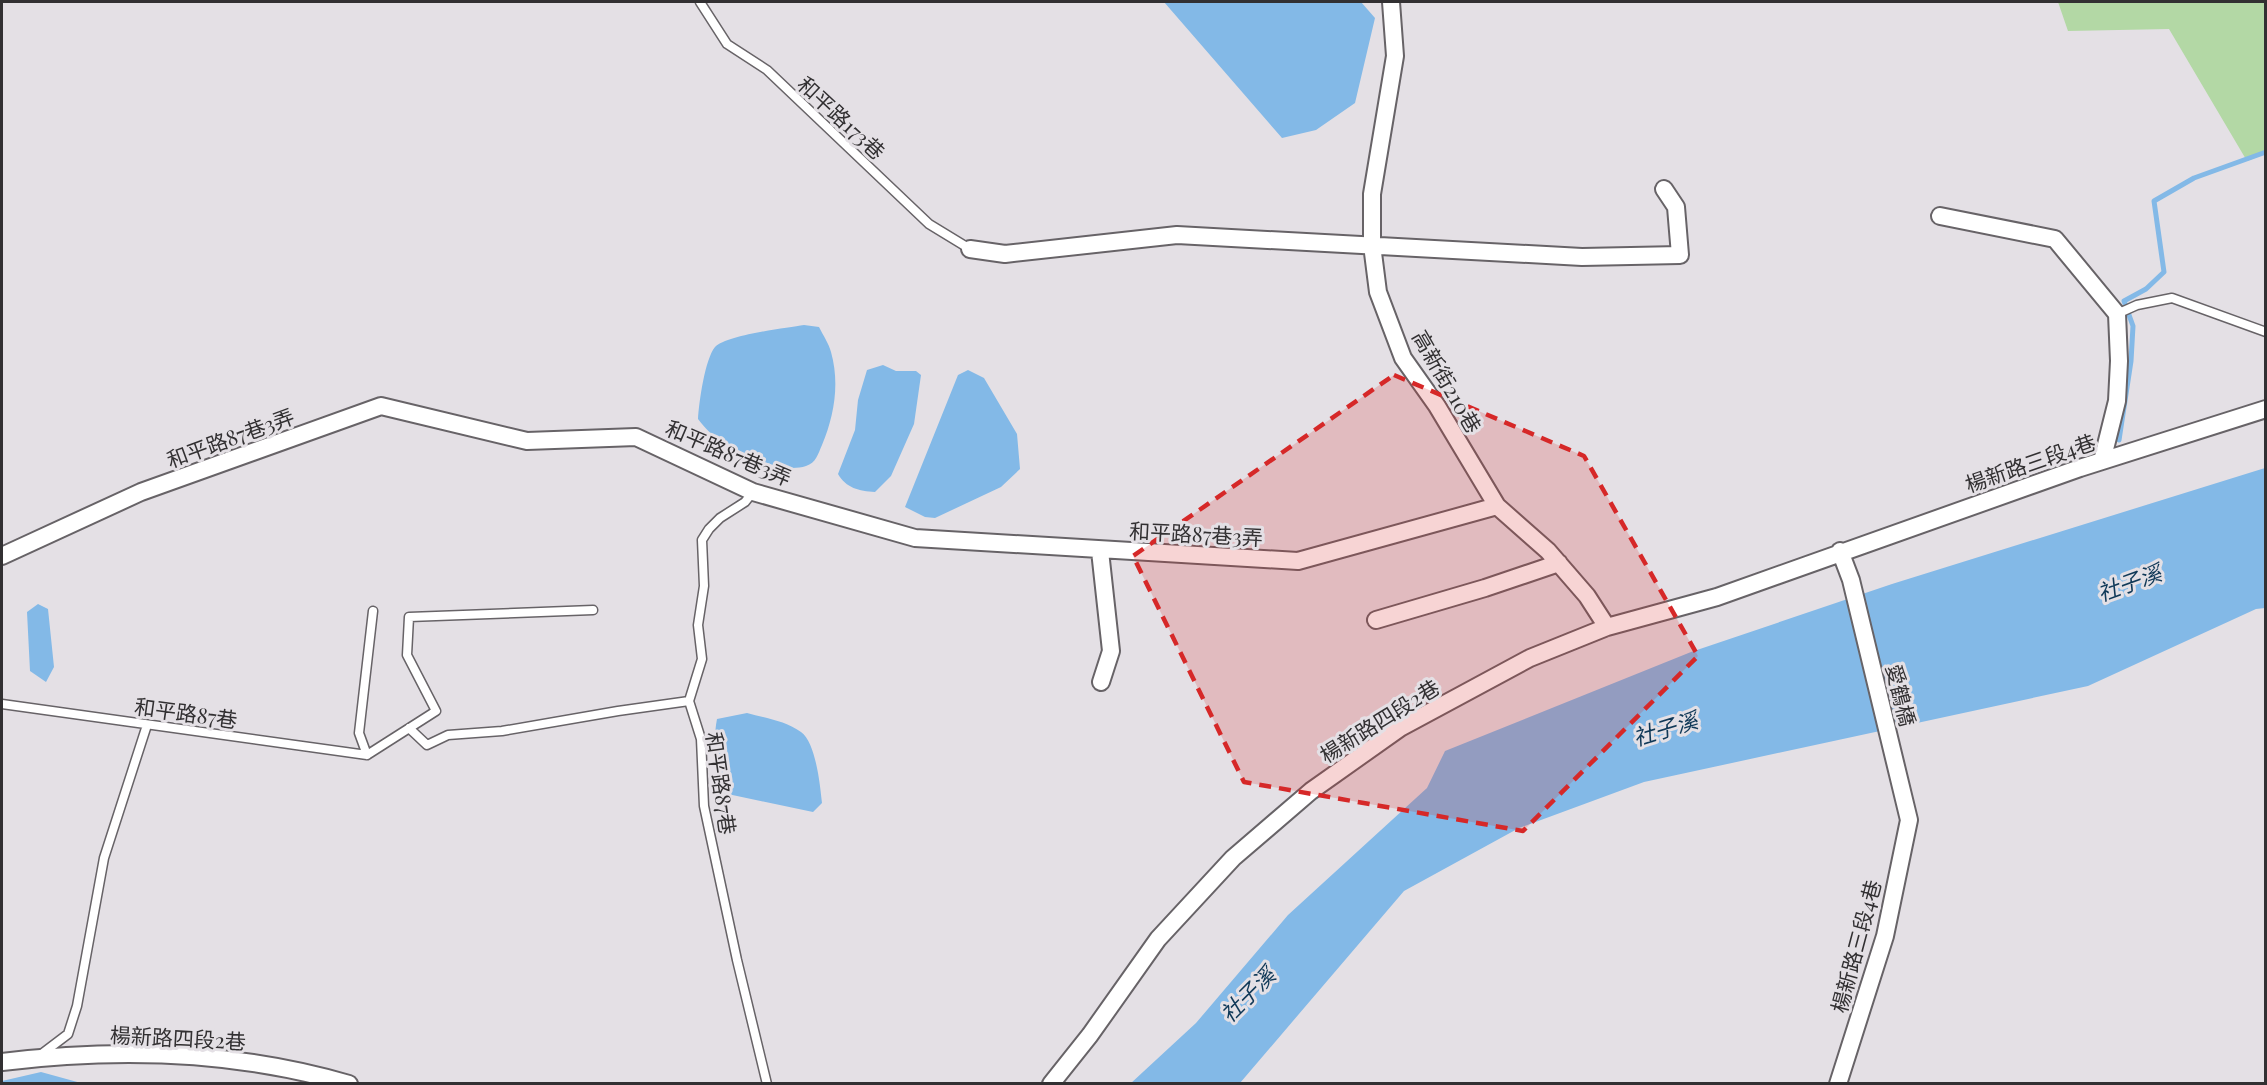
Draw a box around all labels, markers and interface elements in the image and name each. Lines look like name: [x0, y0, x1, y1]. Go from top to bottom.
street label: 和平路173巷: [792, 69, 892, 165]
street label: 高新街210巷: [1407, 324, 1489, 438]
street label: 和平路87巷3弄: [162, 401, 298, 473]
street label: 和平路87巷3弄: [662, 413, 796, 491]
street label: 楊新路三段4巷: [1961, 427, 2099, 497]
street label: 和平路87巷3弄: [1128, 516, 1264, 550]
water label: 社子溪: [2093, 556, 2168, 607]
street label: 愛鶴橋: [1881, 661, 1923, 729]
street label: 楊新路四段2巷: [1314, 672, 1444, 768]
street label: 和平路87巷: [133, 691, 239, 733]
water label: 社子溪: [1629, 703, 1704, 752]
street label: 和平路87巷: [701, 730, 743, 836]
street label: 楊新路三段4巷: [1824, 877, 1886, 1015]
water label: 社子溪: [1213, 958, 1283, 1028]
street label: 楊新路四段2巷: [109, 1019, 247, 1055]

